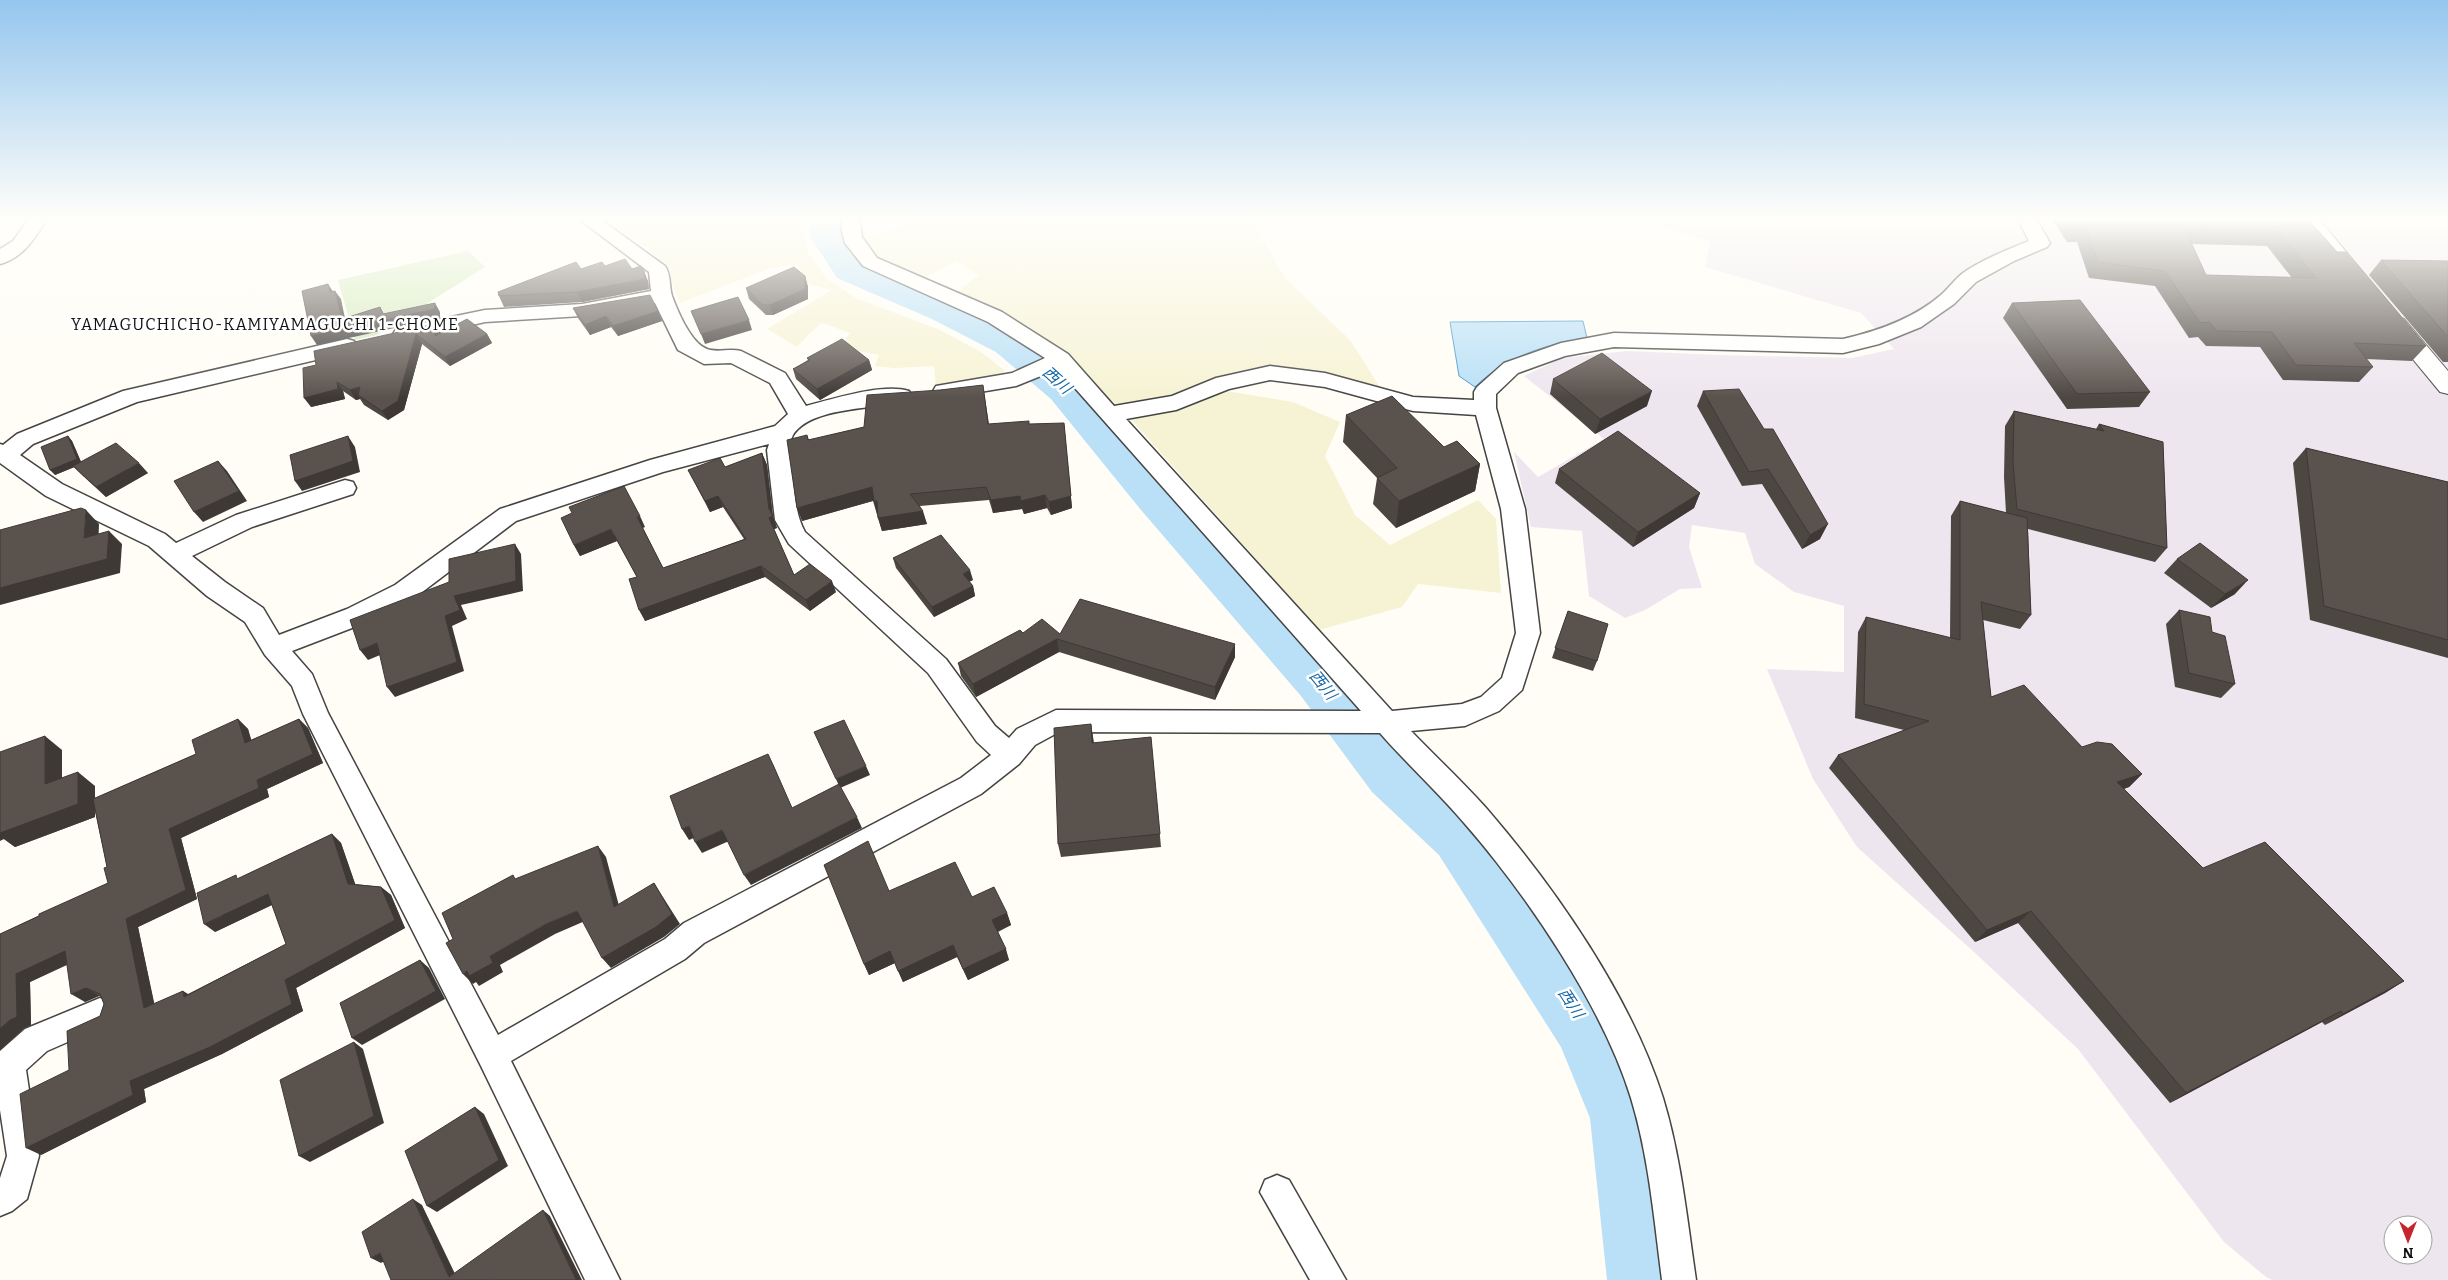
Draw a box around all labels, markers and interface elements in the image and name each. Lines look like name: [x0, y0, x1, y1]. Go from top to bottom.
district label: YAMAGUCHICHO-KAMIYAMAGUCHI 1-CHOME: [71, 315, 459, 334]
water label: 西川: [1039, 362, 1077, 399]
water label: 西川: [1306, 667, 1342, 705]
water label: 西川: [1554, 984, 1589, 1023]
north arrow: [2383, 1215, 2433, 1265]
text: N: [2402, 1244, 2413, 1261]

